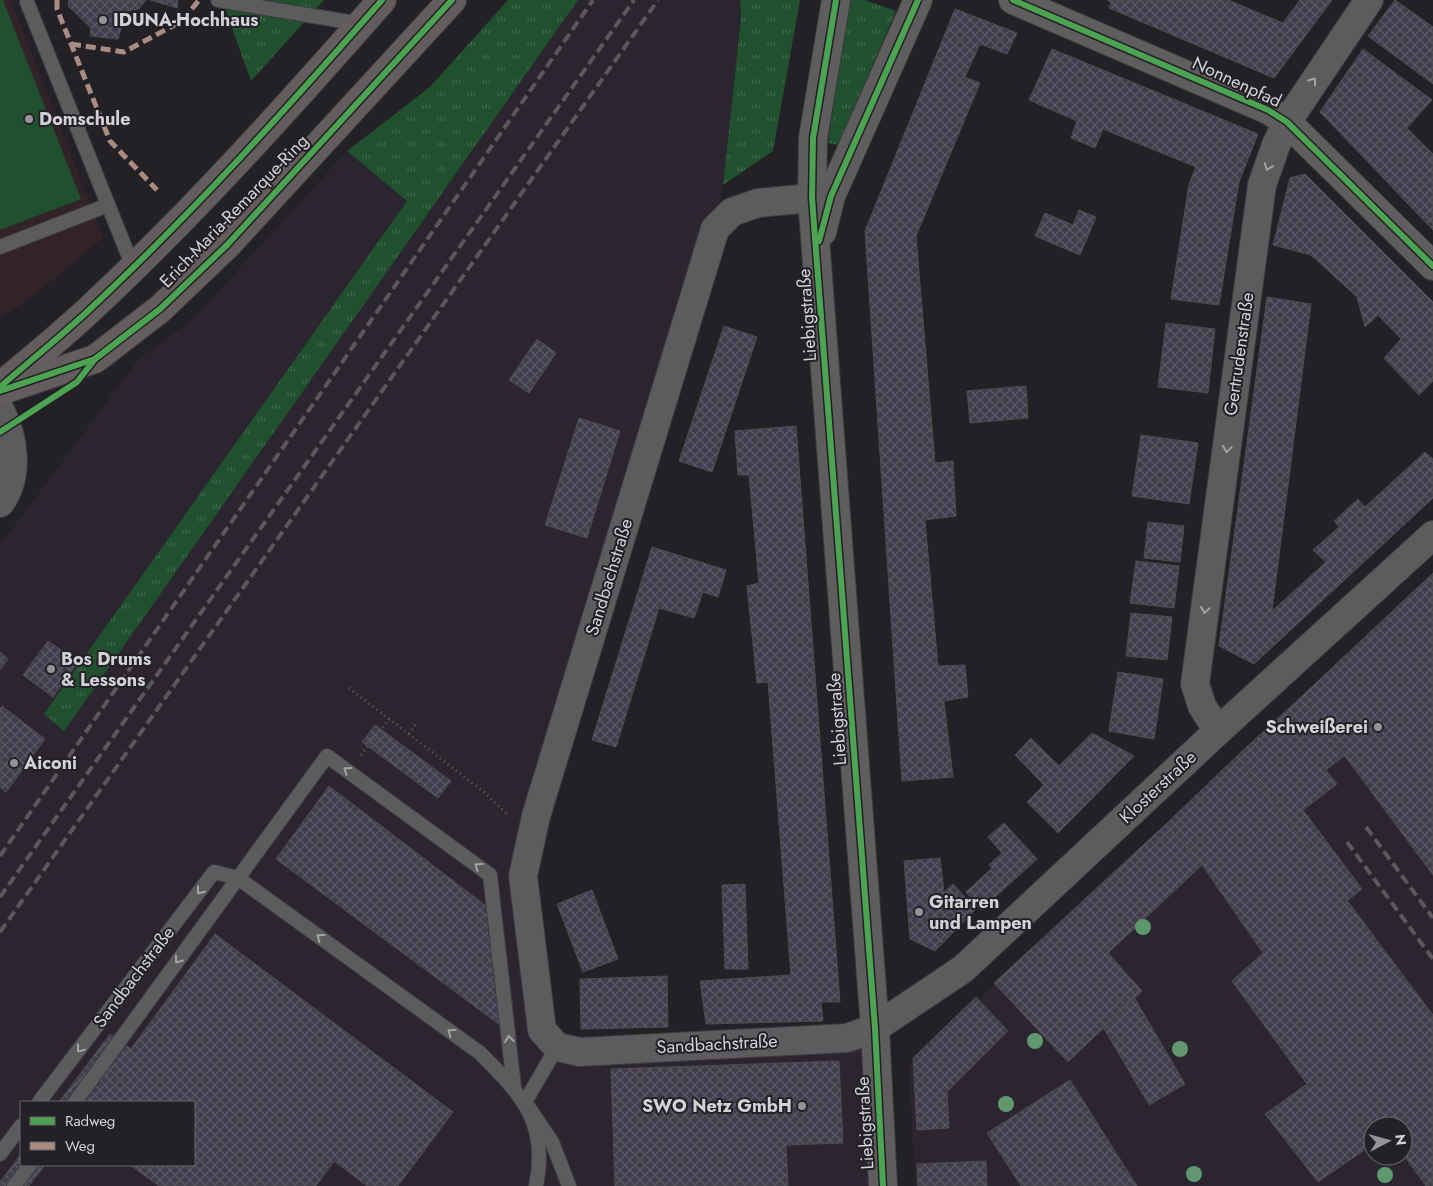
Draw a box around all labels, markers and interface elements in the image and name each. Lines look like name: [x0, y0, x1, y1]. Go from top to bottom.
place label: IDUNA-Hochhaus: [113, 7, 259, 33]
marker: IDUNA-Hochhaus: [97, 14, 109, 26]
street label: Nonnenpfad: [1188, 50, 1286, 114]
one-way arrow: [1307, 77, 1316, 87]
place label: Domschule: [39, 106, 130, 132]
marker: Domschule: [23, 113, 35, 125]
street label: Erich-Maria-Remarque-Ring: [154, 128, 314, 294]
one-way arrow: [1264, 162, 1274, 171]
street label: Liebigstraße: [791, 268, 823, 362]
street label: Gertrudenstraße: [1217, 291, 1261, 417]
one-way arrow: [1222, 444, 1232, 453]
street label: Sandbachstraße: [579, 515, 639, 639]
one-way arrow: [1200, 606, 1211, 614]
place label: Bos Drums & Lessons: [61, 646, 151, 693]
marker: Bos Drums & Lessons: [45, 663, 57, 675]
street label: Liebigstraße: [821, 672, 853, 766]
place label: Schweißerei: [1265, 714, 1368, 740]
marker: Schweißerei: [1372, 721, 1384, 733]
street label: Klosterstraße: [1114, 744, 1202, 830]
place label: Aiconi: [23, 750, 77, 776]
marker: Aiconi: [8, 757, 20, 769]
one-way arrow: [343, 767, 353, 776]
one-way arrow: [474, 863, 484, 872]
one-way arrow: [197, 885, 205, 894]
place label: Gitarren und Lampen: [929, 889, 1032, 936]
marker: Gitarren und Lampen: [913, 906, 925, 918]
street label: Sandbachstraße: [87, 921, 181, 1033]
one-way arrow: [316, 934, 326, 943]
one-way arrow: [176, 954, 184, 963]
street label: Sandbachstraße: [656, 1028, 778, 1060]
one-way arrow: [448, 1029, 457, 1039]
one-way arrow: [504, 1035, 515, 1043]
one-way arrow: [77, 1043, 86, 1053]
street label: Liebigstraße: [850, 1076, 880, 1170]
place label: SWO Netz GmbH: [642, 1093, 792, 1119]
marker: SWO Netz GmbH: [796, 1100, 808, 1112]
legend: [20, 1101, 195, 1166]
text: Radweg: [65, 1110, 115, 1132]
north arrow: [1363, 1116, 1413, 1166]
text: N: [1390, 1133, 1411, 1146]
text: Weg: [65, 1135, 95, 1157]

